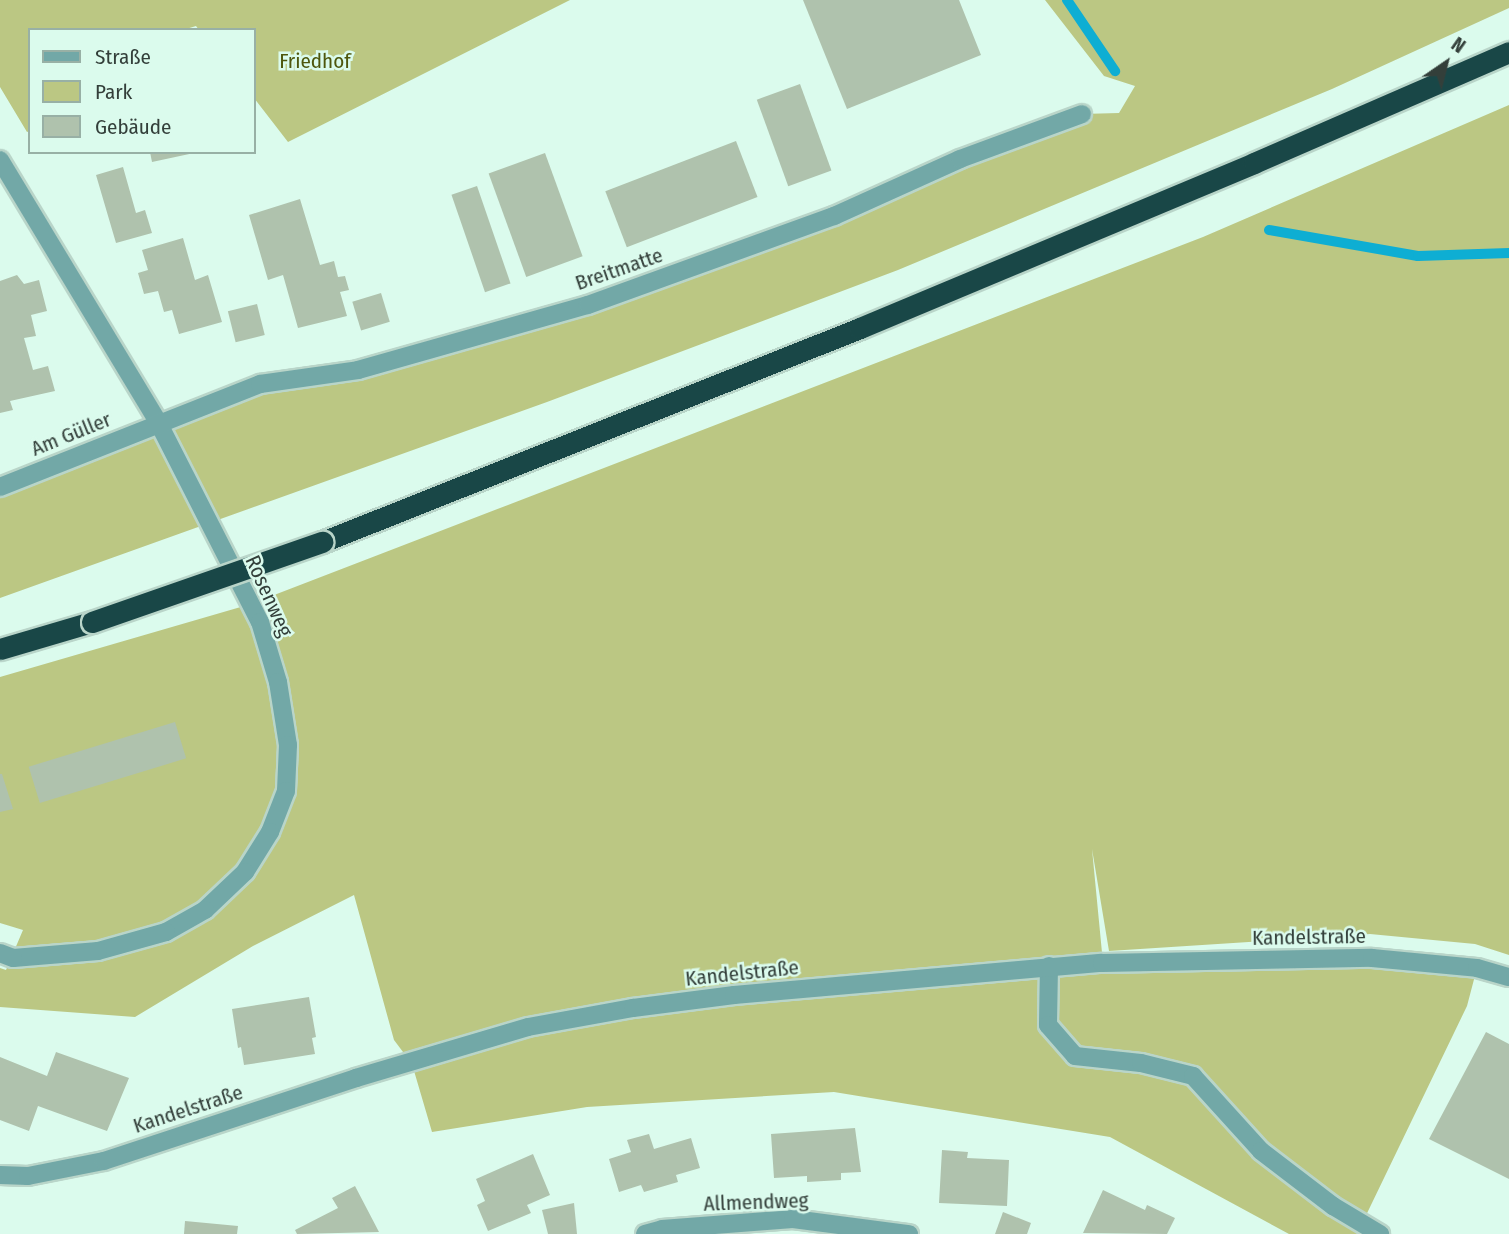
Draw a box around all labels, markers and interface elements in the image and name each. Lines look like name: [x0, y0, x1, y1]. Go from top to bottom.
legend: [28, 28, 256, 154]
north arrow: [1411, 28, 1481, 98]
text: N: [1447, 33, 1470, 58]
text: Straße: [95, 44, 151, 70]
park label: Friedhof: [279, 48, 351, 74]
text: Park: [95, 79, 132, 105]
text: Gebäude: [95, 114, 171, 140]
street label: Breitmatte: [572, 242, 666, 296]
street label: Am Güller: [27, 407, 115, 461]
street label: Rosenweg: [240, 551, 298, 641]
street label: Kandelstraße: [1252, 923, 1366, 951]
street label: Kandelstraße: [684, 955, 800, 991]
street label: Kandelstraße: [130, 1079, 246, 1139]
street label: Allmendweg: [703, 1188, 809, 1216]

